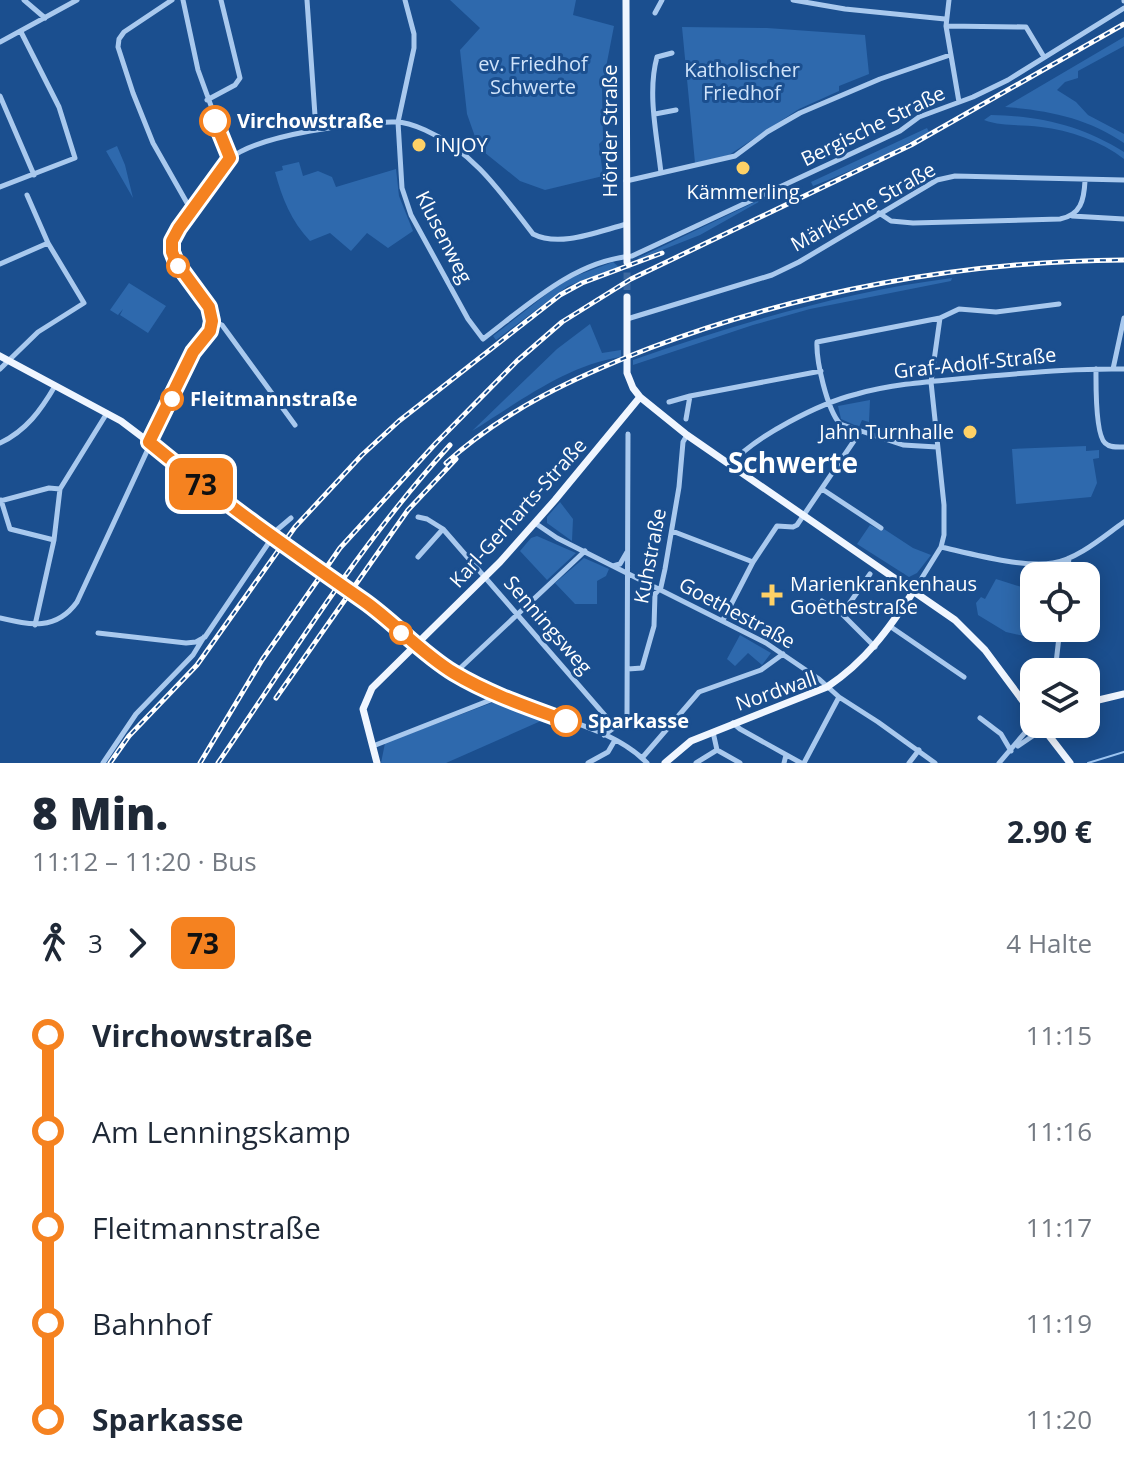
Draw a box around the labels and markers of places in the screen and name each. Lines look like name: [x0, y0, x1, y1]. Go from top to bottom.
marker: Virchowstraße: [200, 106, 230, 136]
place label: Virchowstraße: [237, 107, 384, 134]
place label: INJOY: [435, 131, 489, 158]
marker: INJOY: [410, 136, 428, 154]
marker: Kämmerling: [734, 159, 752, 177]
place label: Kämmerling: [686, 178, 800, 205]
unlabelled marker: [167, 255, 189, 277]
place label: Fleitmannstraße: [190, 385, 358, 412]
marker: Fleitmannstraße: [161, 388, 183, 410]
place label: Jahn Turnhalle: [817, 418, 954, 445]
marker: Jahn Turnhalle: [961, 423, 979, 441]
place label: Marienkrankenhaus Goethestraße: [790, 570, 977, 620]
marker: Marienkrankenhaus Goethestraße: [761, 584, 783, 606]
unlabelled marker: [390, 622, 412, 644]
marker: Sparkasse: [551, 706, 581, 736]
place label: Sparkasse: [588, 707, 689, 734]

